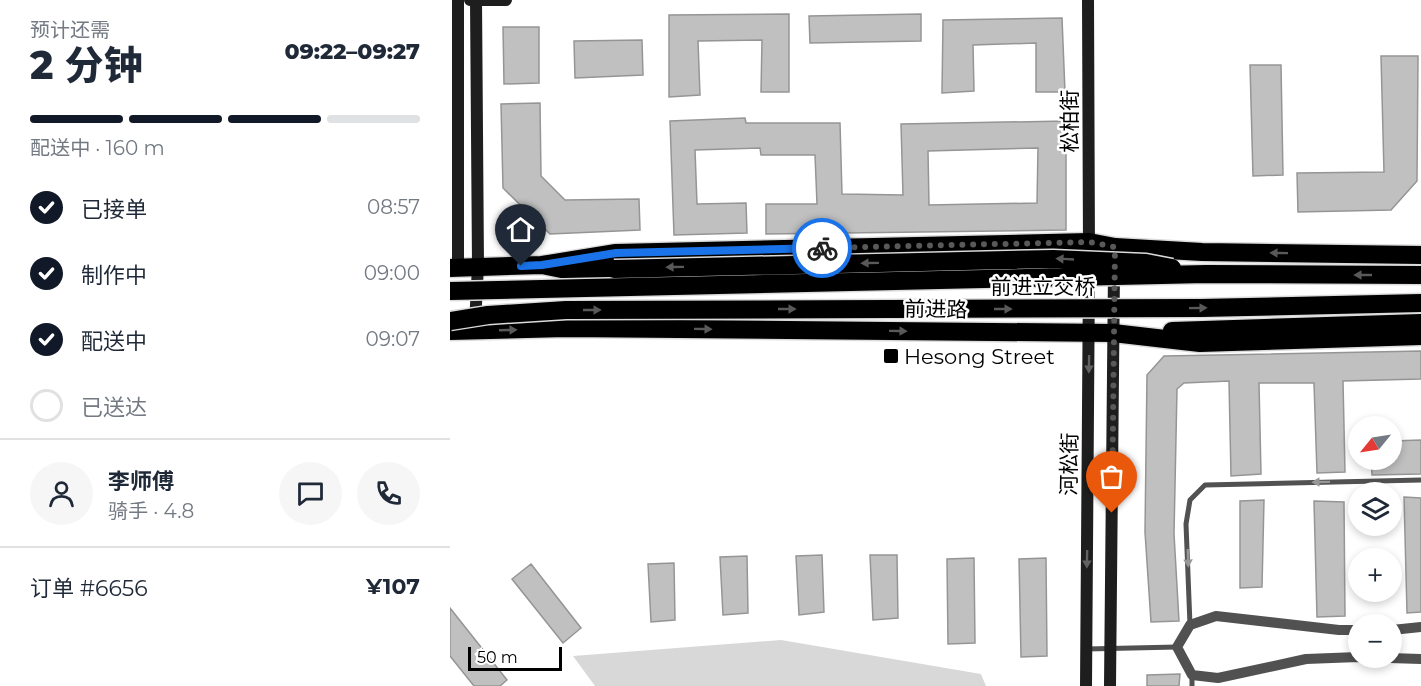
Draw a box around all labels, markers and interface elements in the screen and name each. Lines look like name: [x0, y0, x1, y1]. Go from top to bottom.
text: 预计还需: [30, 18, 110, 42]
text: 09:22–09:27: [284, 38, 420, 65]
text: 2 分钟: [30, 41, 143, 89]
street label: 松柏街: [1057, 90, 1082, 153]
text: 配送中 · 160 m: [30, 136, 165, 160]
icon: check: [30, 191, 63, 224]
text: 08:57: [367, 195, 420, 219]
text: 已接单: [81, 196, 147, 223]
pin: [495, 204, 546, 266]
icon: home: [504, 213, 537, 246]
courier: [792, 218, 852, 278]
icon: bike: [806, 232, 839, 265]
one-way arrow: [1269, 248, 1288, 258]
one-way arrow: [1056, 255, 1075, 264]
icon: check: [30, 257, 63, 290]
one-way arrow: [861, 258, 880, 268]
text: 09:00: [364, 261, 420, 285]
text: 制作中: [81, 262, 147, 289]
one-way arrow: [666, 263, 685, 272]
one-way arrow: [1353, 270, 1372, 280]
street label: 前进立交桥: [991, 274, 1096, 299]
street label: 前进路: [904, 296, 968, 322]
one-way arrow: [1188, 303, 1207, 313]
one-way arrow: [777, 304, 796, 314]
one-way arrow: [993, 304, 1012, 314]
one-way arrow: [582, 305, 601, 315]
icon: check: [30, 323, 63, 356]
one-way arrow: [694, 324, 713, 334]
one-way arrow: [499, 326, 518, 335]
one-way arrow: [889, 326, 908, 336]
text: 09:07: [365, 327, 420, 351]
text: 配送中: [81, 328, 147, 355]
place label: Hesong Street: [904, 344, 1055, 369]
marker: Hesong Street: [882, 347, 900, 365]
one-way arrow: [1084, 354, 1094, 373]
text: 已送达: [81, 394, 147, 421]
north arrow: [1348, 416, 1402, 470]
map controls: [1348, 416, 1402, 668]
street label: 河松街: [1056, 432, 1082, 496]
pin: [1086, 451, 1137, 513]
icon: bag: [1095, 460, 1128, 493]
button: person: [30, 462, 93, 525]
button: chat: [279, 462, 342, 525]
button: phone: [357, 462, 420, 525]
text: 李师傅: [108, 468, 174, 495]
one-way arrow: [1311, 477, 1330, 487]
button: layers: [1348, 482, 1402, 536]
text: 骑手 · 4.8: [108, 499, 194, 523]
one-way arrow: [1183, 548, 1192, 567]
button: +: [1348, 548, 1402, 602]
one-way arrow: [1083, 549, 1092, 568]
text: ¥107: [366, 573, 420, 600]
text: 订单 #6656: [30, 575, 148, 602]
button: −: [1348, 614, 1402, 668]
scale bar: [468, 644, 562, 672]
text: 50 m: [477, 648, 518, 667]

